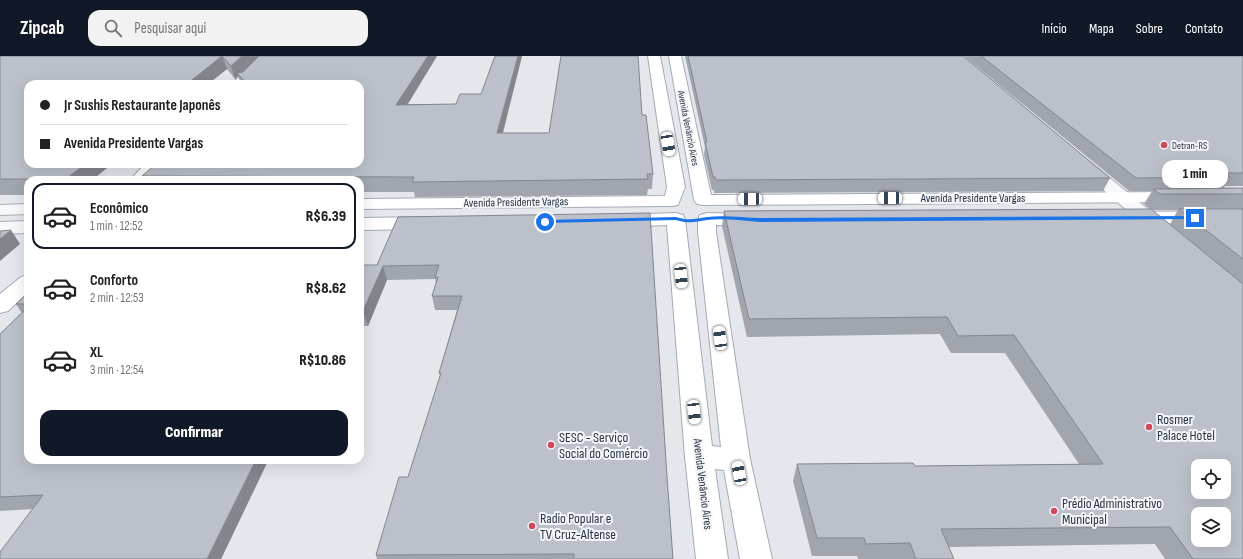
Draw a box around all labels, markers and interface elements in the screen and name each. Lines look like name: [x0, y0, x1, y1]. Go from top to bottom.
search box: [88, 10, 368, 46]
text: Zipcab: [20, 17, 64, 40]
icon: search: [102, 17, 124, 39]
text: Pesquisar aqui: [134, 19, 206, 38]
text: Início: [1041, 20, 1067, 37]
text: Mapa: [1089, 20, 1114, 37]
text: Sobre: [1136, 20, 1163, 37]
text: Contato: [1185, 20, 1223, 37]
street label: Avenida Venâncio Aires: [675, 89, 701, 167]
text: Jr Sushis Restaurante Japonês: [64, 96, 221, 115]
car: [660, 131, 676, 157]
text: Avenida Presidente Vargas: [64, 134, 203, 153]
marker: Detran-RS: [1159, 140, 1169, 150]
place label: Detran-RS: [1172, 140, 1207, 152]
callout: 1 min: [1162, 160, 1228, 188]
text: 1 min: [1183, 166, 1207, 182]
street label: Avenida Presidente Vargas: [920, 191, 1025, 206]
car: [878, 192, 902, 204]
car: [738, 193, 762, 205]
street label: Avenida Presidente Vargas: [463, 194, 568, 211]
icon: car: [42, 198, 78, 234]
text: Econômico: [90, 199, 148, 218]
text: R$6.39: [306, 207, 346, 226]
route end: [1186, 209, 1204, 227]
route start: [536, 213, 554, 231]
text: 1 min · 12:52: [90, 218, 143, 234]
car: [674, 263, 688, 289]
icon: car: [42, 270, 78, 306]
text: Conforto: [90, 271, 138, 290]
text: R$8.62: [306, 279, 346, 298]
text: 2 min · 12:53: [90, 290, 144, 306]
car: [712, 325, 728, 351]
icon: car: [42, 342, 78, 378]
text: XL: [90, 343, 103, 362]
text: R$10.86: [299, 351, 346, 370]
text: 3 min · 12:54: [90, 362, 144, 378]
car: [687, 399, 701, 425]
button: Confirmar: [40, 410, 348, 456]
place label: Rosmer Palace Hotel: [1157, 411, 1215, 444]
marker: Rosmer Palace Hotel: [1144, 422, 1154, 432]
place label: SESC - Serviço Social do Comércio: [559, 429, 648, 462]
street label: Avenida Venâncio Aires: [689, 437, 716, 530]
marker: SESC - Serviço Social do Comércio: [546, 440, 556, 450]
map controls: [1191, 459, 1231, 547]
button: locate: [1191, 459, 1231, 499]
car: [731, 460, 747, 486]
place label: Prédio Administrativo Municipal: [1062, 495, 1162, 528]
marker: Prédio Administrativo Municipal: [1049, 506, 1059, 516]
button: layers: [1191, 507, 1231, 547]
place label: Radio Popular e TV Cruz-Altense: [540, 510, 616, 543]
marker: Radio Popular e TV Cruz-Altense: [527, 521, 537, 531]

